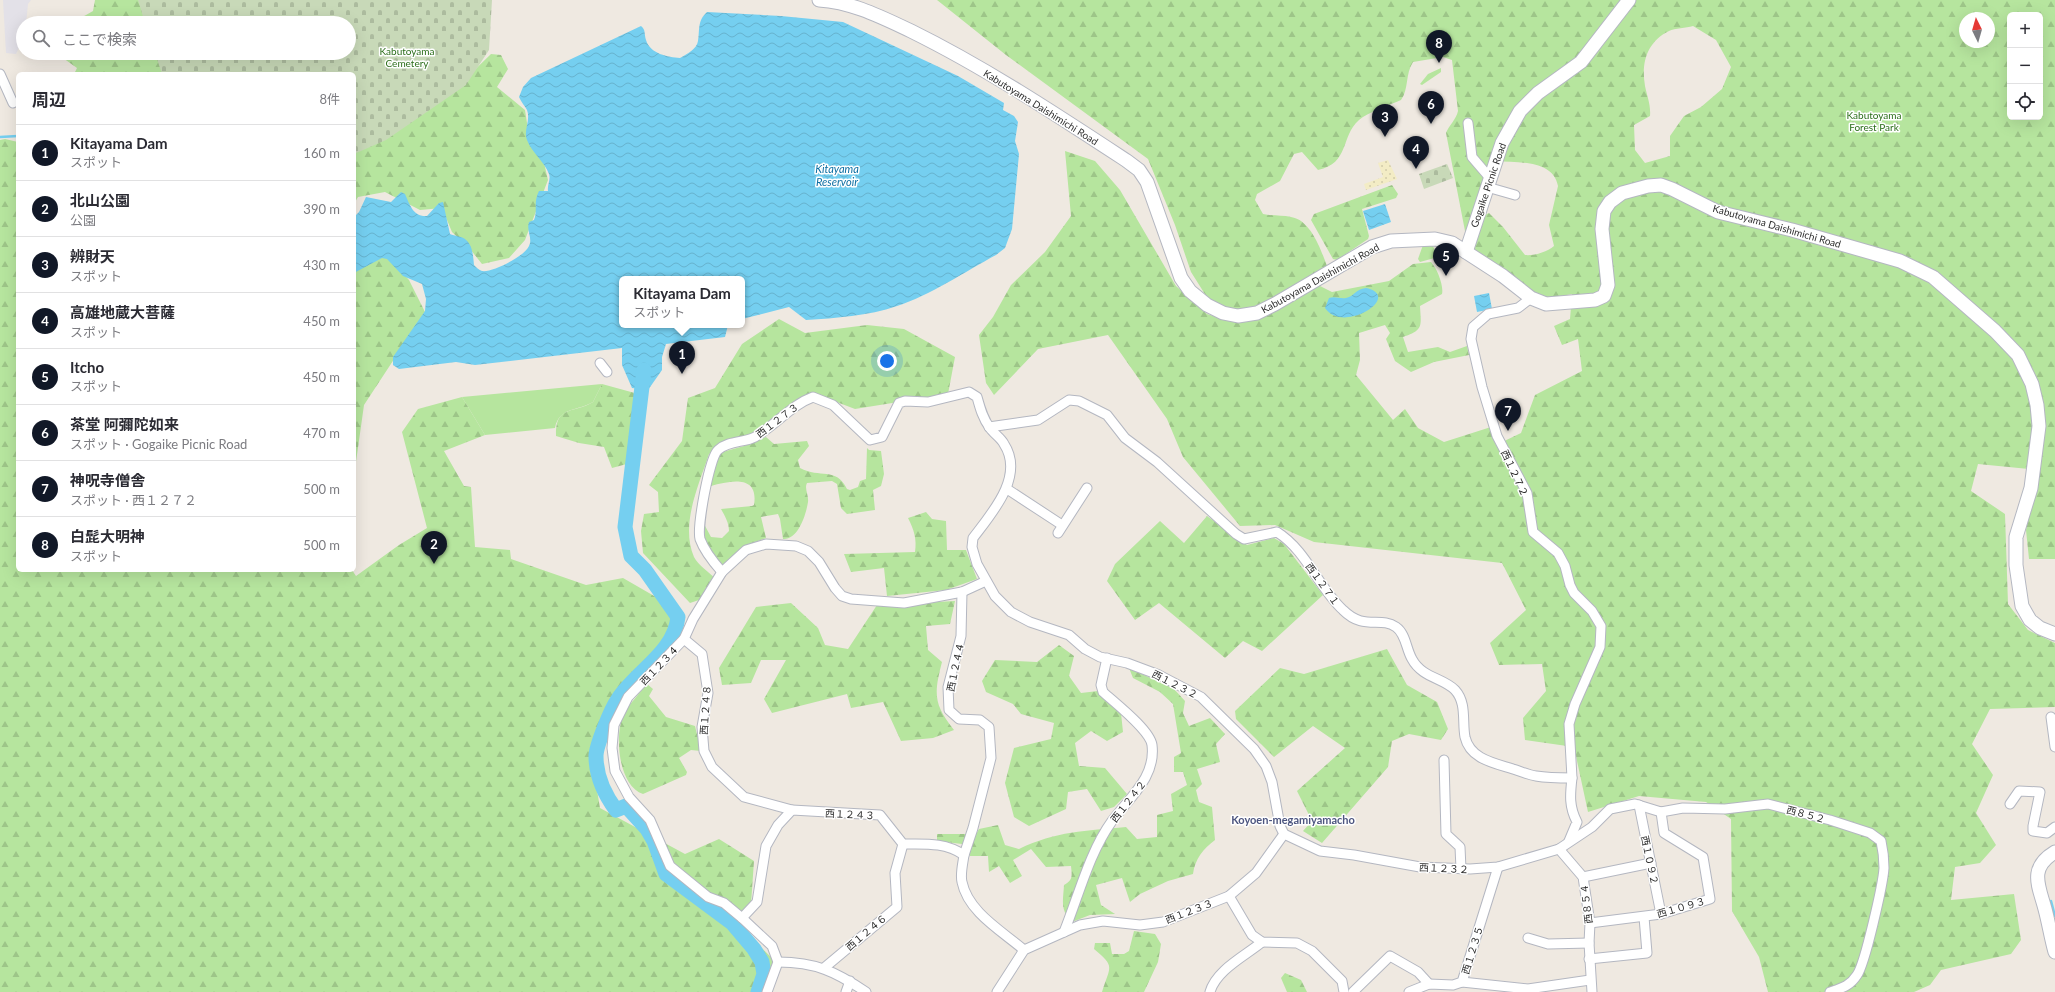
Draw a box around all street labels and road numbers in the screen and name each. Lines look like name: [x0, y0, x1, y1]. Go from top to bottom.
street label: Kabutoyama Daishimichi Road: [981, 67, 1101, 147]
street label: Gogaike Picnic Road: [1468, 141, 1508, 229]
street label: Kabutoyama Daishimichi Road: [1711, 202, 1843, 250]
street label: Kabutoyama Daishimichi Road: [1259, 241, 1381, 315]
street label: 西１２７３: [753, 400, 801, 440]
street label: 西１２７２: [1499, 448, 1531, 498]
street label: 西１２７１: [1303, 560, 1343, 608]
street label: 西１２４４: [944, 641, 966, 693]
street label: 西１２３４: [637, 643, 681, 687]
street label: 西１２３２: [1150, 667, 1200, 701]
street label: 西１２４８: [697, 685, 713, 735]
street label: 西１２４２: [1108, 778, 1148, 824]
street label: 西８５２: [1785, 803, 1827, 825]
street label: 西１２４３: [825, 807, 875, 821]
street label: 西１０９２: [1639, 834, 1661, 886]
street label: 西１２３２: [1419, 861, 1469, 875]
street label: 西８５４: [1578, 883, 1594, 925]
street label: 西１０９３: [1655, 894, 1707, 920]
street label: 西１２３３: [1164, 896, 1214, 926]
street label: 西１２４６: [843, 911, 889, 953]
street label: 西１２３５: [1459, 924, 1485, 976]

